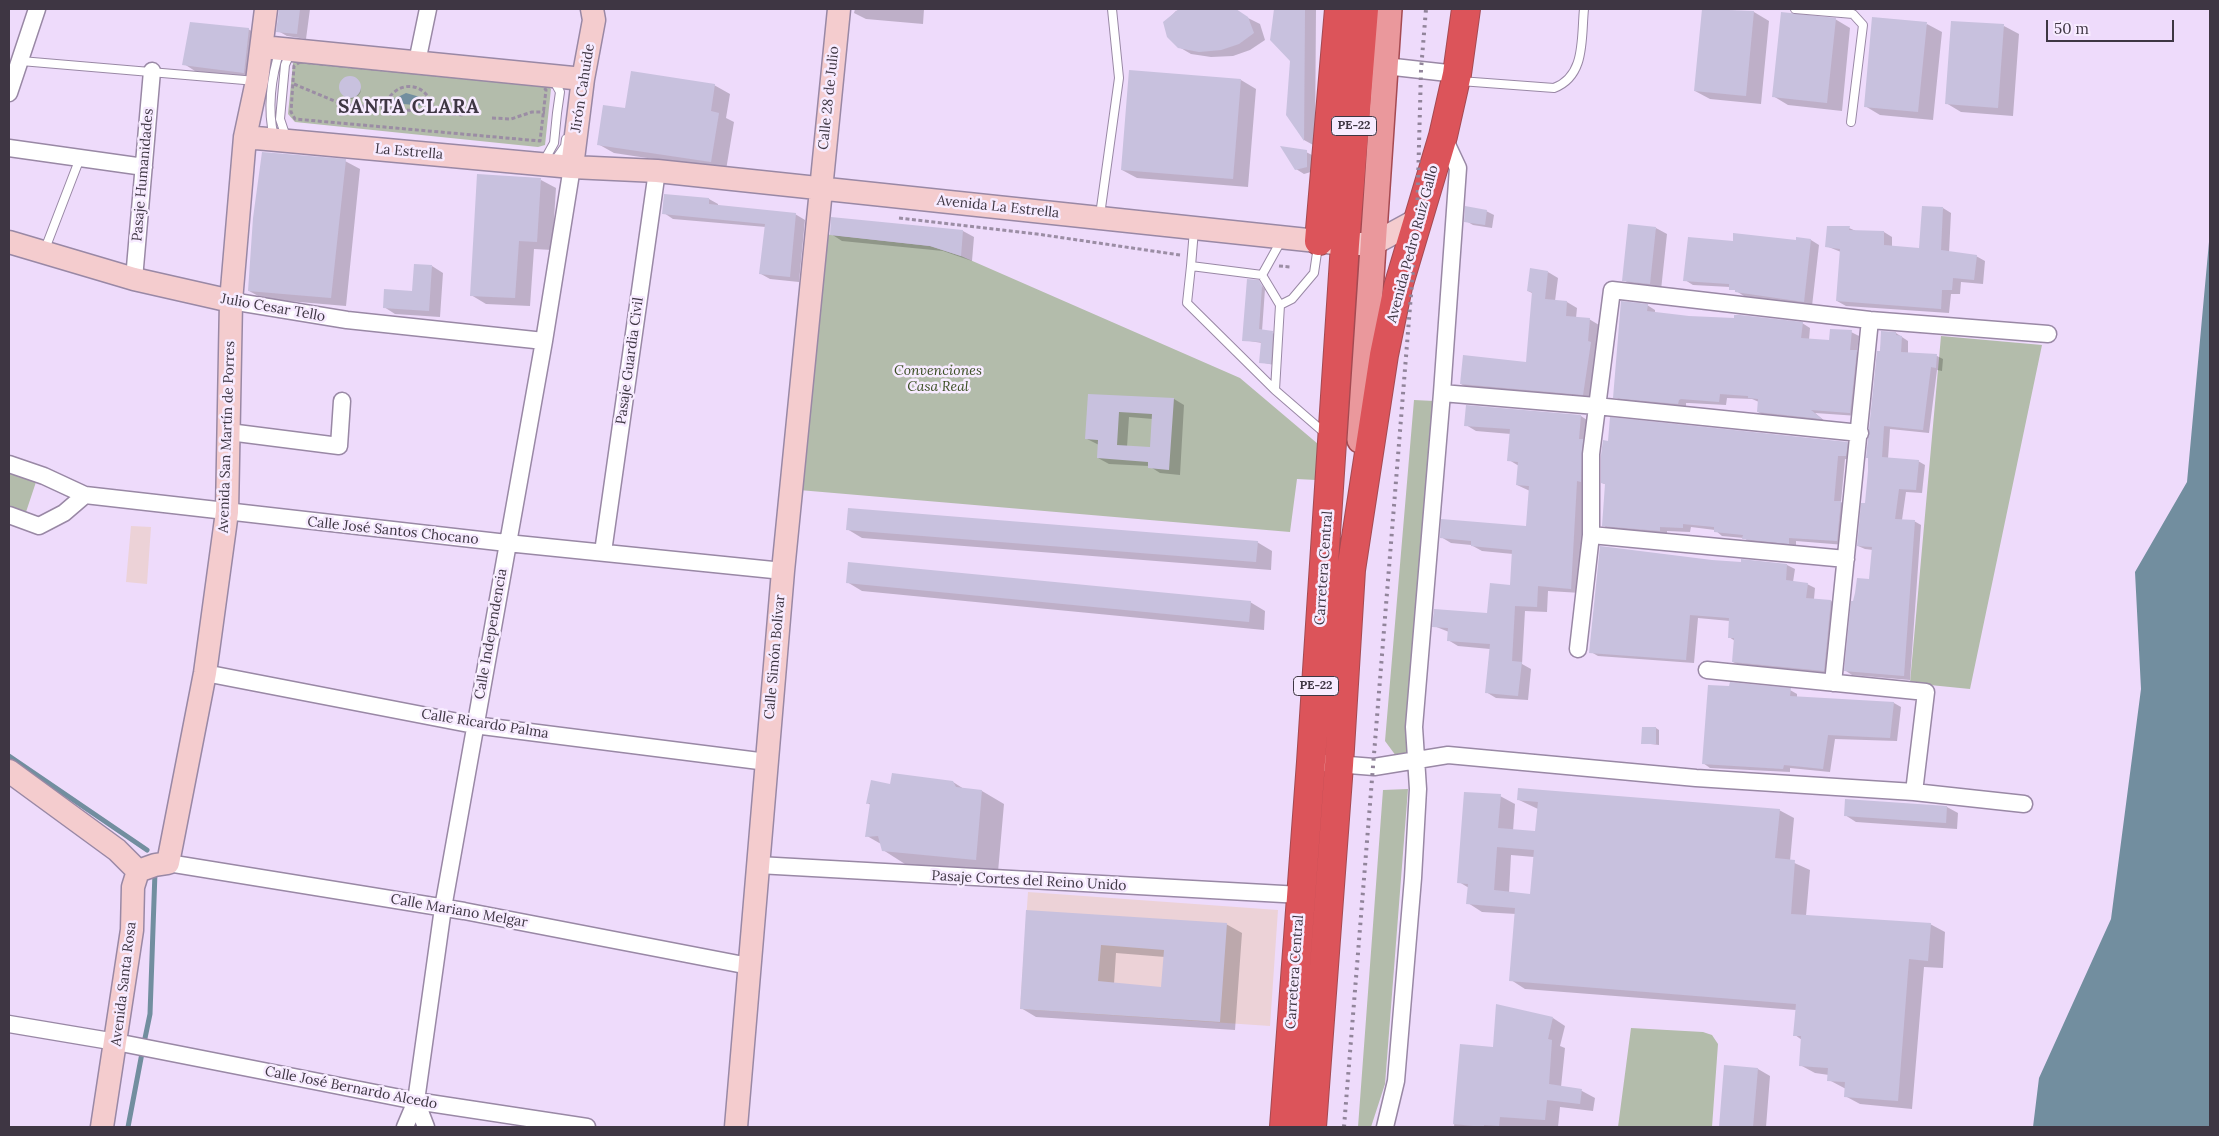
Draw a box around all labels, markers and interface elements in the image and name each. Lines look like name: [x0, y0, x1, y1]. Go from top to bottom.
scale bar: [2049, 10, 2176, 42]
text: 50 m: [2054, 19, 2089, 38]
street label: Jirón Cahuide: [568, 43, 598, 133]
street label: Calle 28 de Julio: [815, 45, 843, 151]
district label: SANTA CLARA: [337, 97, 481, 119]
street label: Pasaje Humanidades: [129, 108, 157, 242]
road number: PE-22: [1332, 116, 1376, 136]
street label: La Estrella: [374, 141, 444, 163]
street label: Avenida Pedro Ruiz Gallo: [1384, 163, 1442, 325]
street label: Avenida La Estrella: [936, 192, 1060, 222]
street label: Julio Cesar Tello: [220, 291, 326, 325]
street label: Pasaje Guardia Civil: [613, 296, 647, 426]
street label: Avenida San Martín de Porres: [215, 341, 239, 533]
park label: Convenciones Casa Real: [894, 363, 982, 396]
street label: Carretera Central: [1312, 510, 1336, 626]
street label: Calle José Santos Chocano: [307, 514, 479, 548]
street label: Calle Independencia: [471, 567, 511, 701]
street label: Calle Simón Bolívar: [761, 594, 789, 720]
road number: PE-22: [1294, 676, 1338, 696]
street label: Calle Ricardo Palma: [420, 706, 550, 742]
street label: Pasaje Cortes del Reino Unido: [931, 868, 1127, 894]
street label: Calle Mariano Melgar: [389, 891, 529, 931]
street label: Carretera Central: [1283, 914, 1307, 1030]
street label: Avenida Santa Rosa: [108, 921, 140, 1047]
street label: Calle José Bernardo Alcedo: [263, 1063, 439, 1113]

